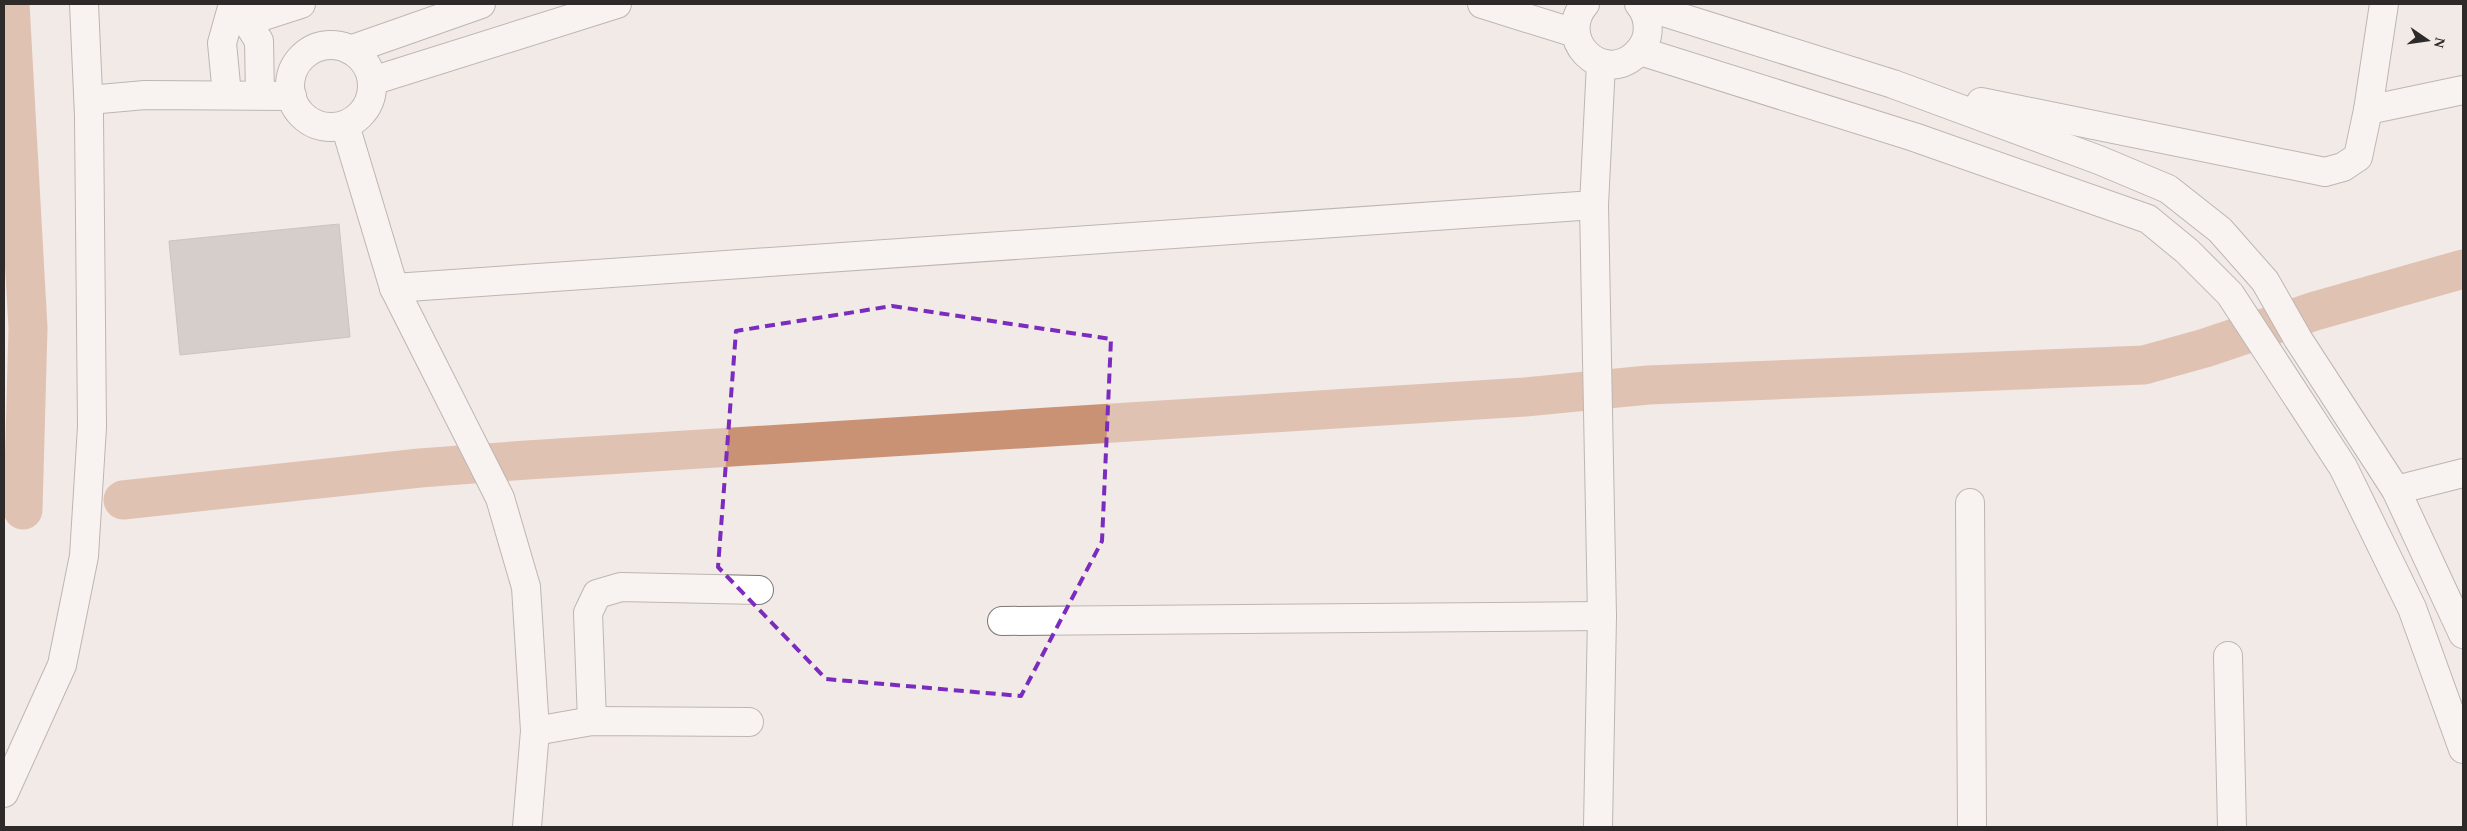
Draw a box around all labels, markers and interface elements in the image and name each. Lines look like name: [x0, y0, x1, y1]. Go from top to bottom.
north arrow: [2402, 15, 2452, 65]
text: N: [2431, 36, 2448, 49]

